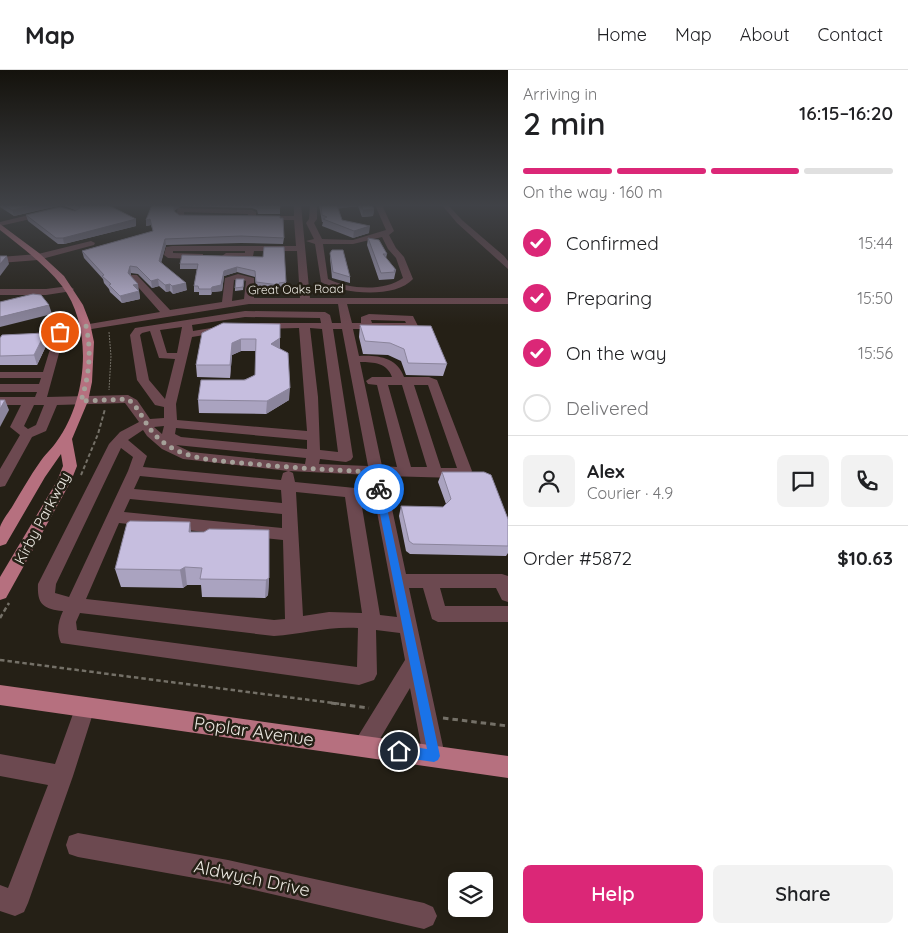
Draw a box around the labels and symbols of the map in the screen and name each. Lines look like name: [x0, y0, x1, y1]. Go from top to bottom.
street label: Great Oaks Road: [248, 281, 344, 297]
pin: [39, 311, 81, 353]
courier: [354, 464, 404, 514]
street label: Kirby Parkway: [10, 469, 74, 567]
street label: Poplar Avenue: [193, 711, 315, 751]
pin: [378, 730, 420, 772]
street label: Aldwych Drive: [192, 854, 312, 902]

